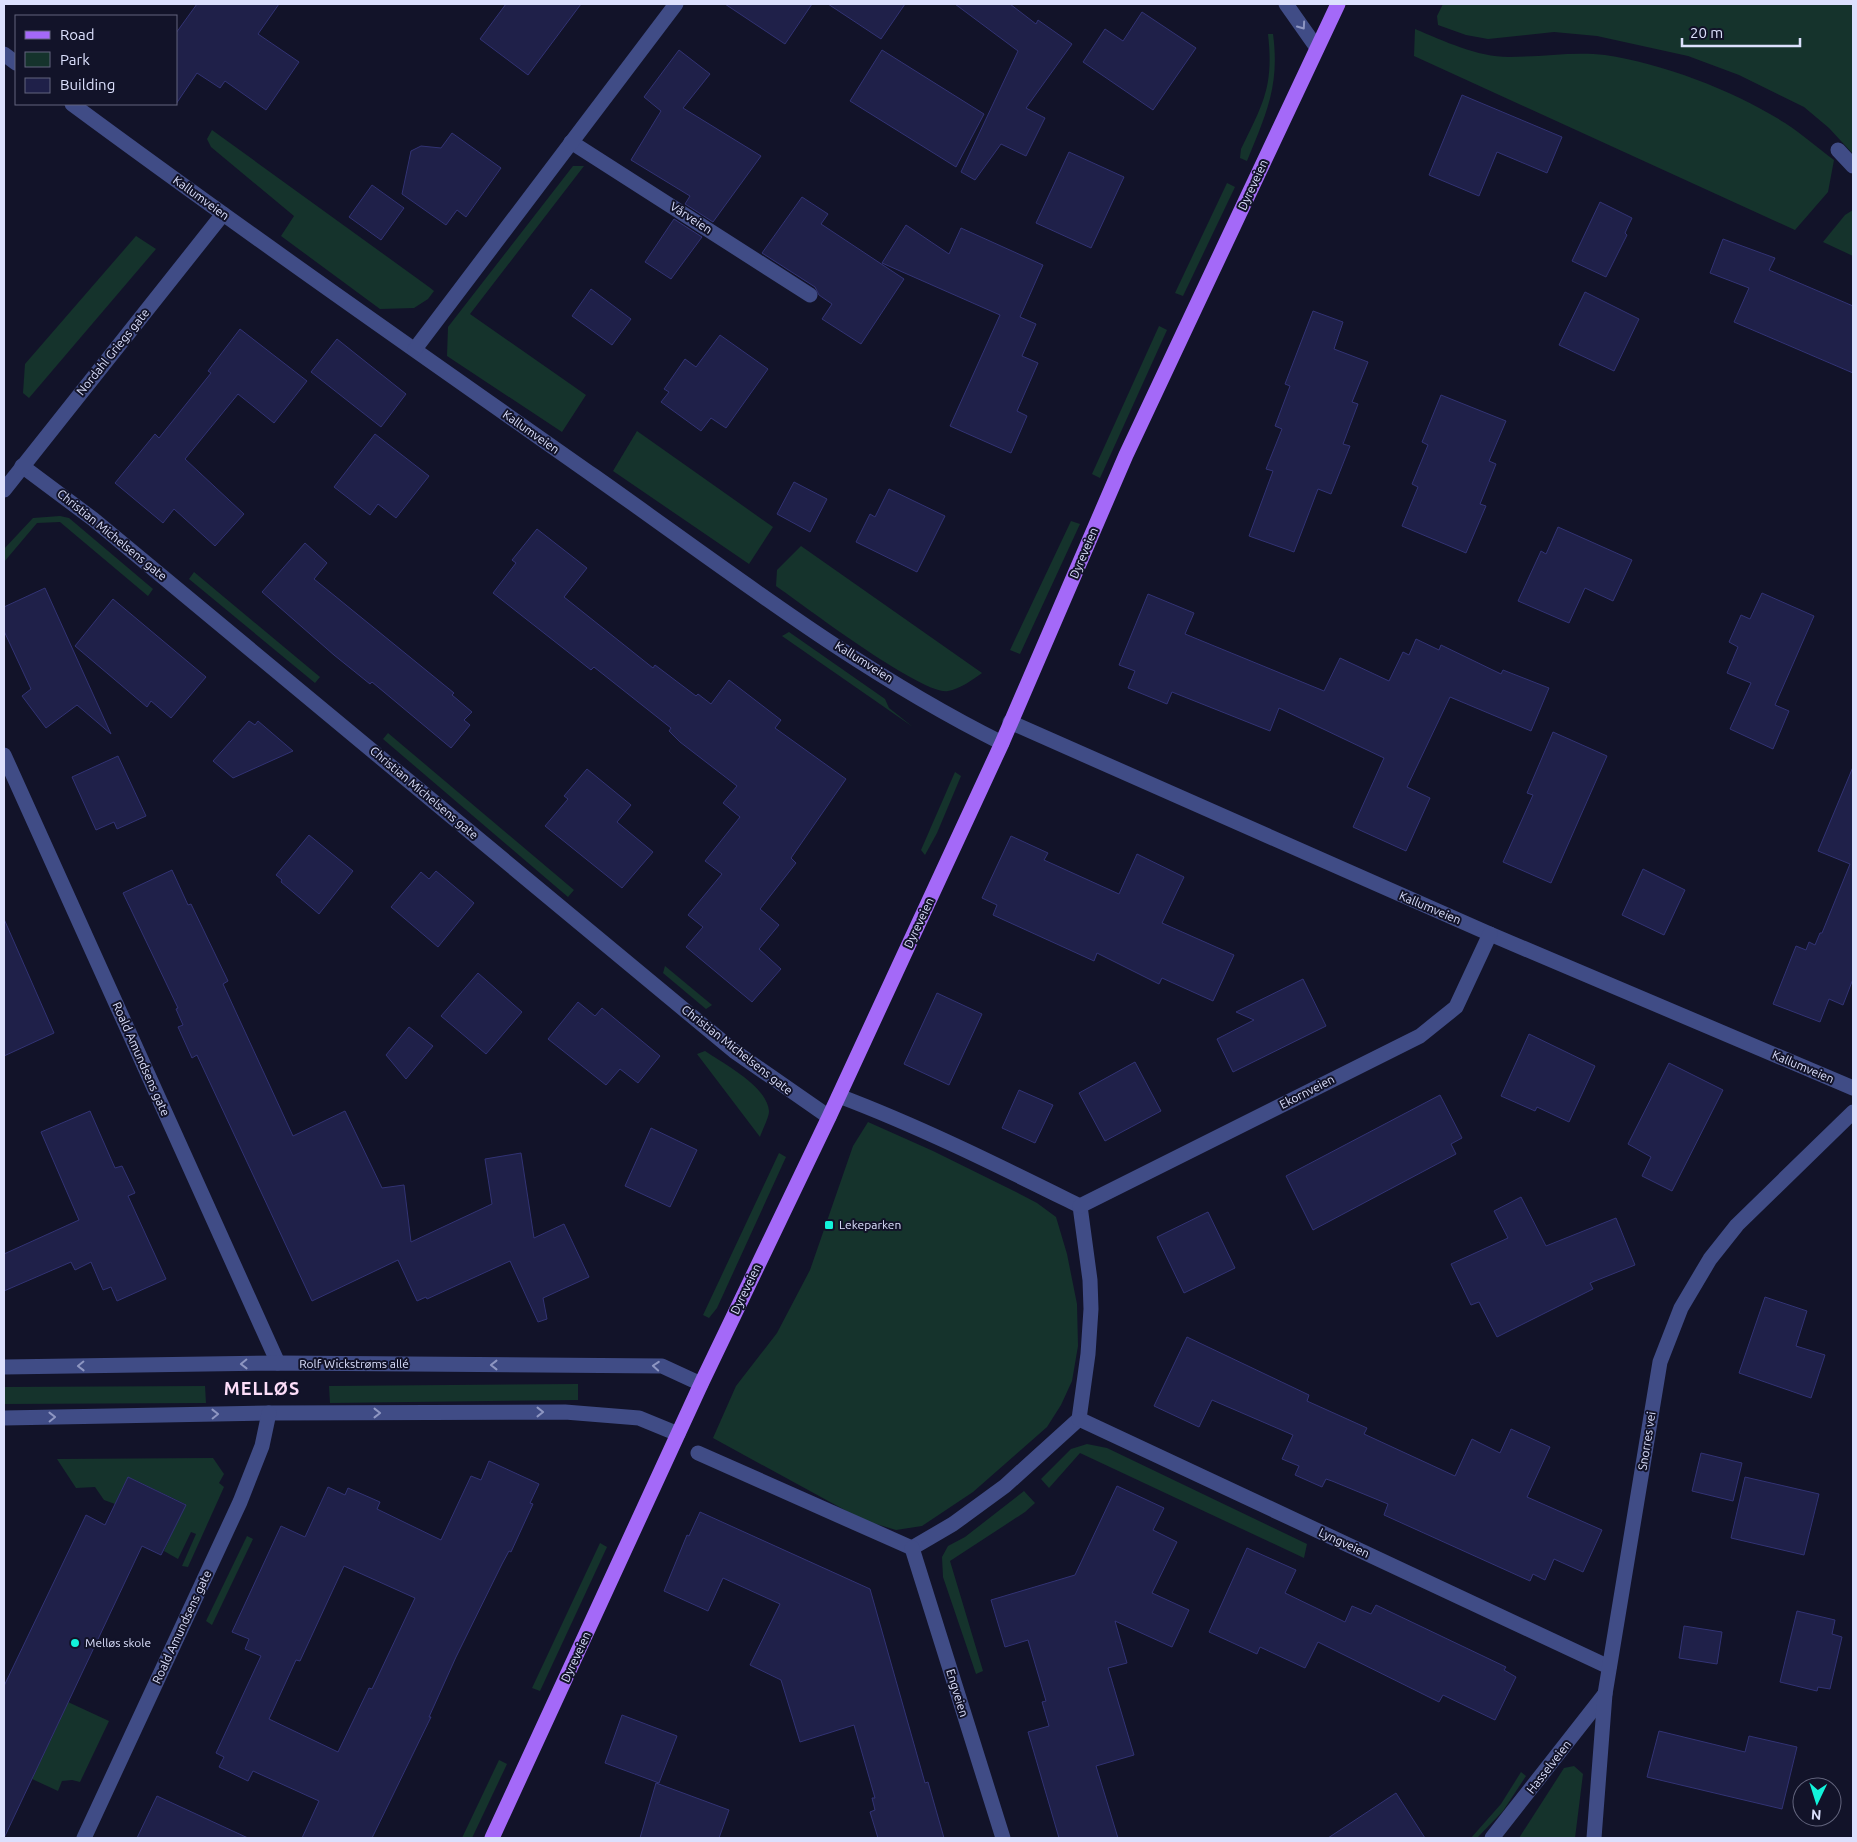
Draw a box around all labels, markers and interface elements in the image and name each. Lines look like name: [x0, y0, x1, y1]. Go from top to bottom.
legend: [15, 15, 178, 105]
scale bar: [1682, 15, 1800, 47]
one-way arrow: [1296, 20, 1305, 30]
text: 20 m: [1690, 24, 1723, 41]
text: Road: [60, 26, 95, 43]
text: Park: [60, 51, 90, 68]
text: Building: [60, 76, 115, 93]
street label: Dyreveien: [1235, 157, 1270, 212]
street label: Kallumveien: [171, 173, 232, 222]
street label: Vårveien: [668, 199, 715, 236]
street label: Nordahl Griegs gate: [74, 306, 151, 397]
street label: Kallumveien: [501, 407, 562, 456]
street label: Christian Michelsens gate: [55, 486, 170, 583]
street label: Dyreveien: [1067, 525, 1100, 580]
street label: Kallumveien: [833, 639, 896, 685]
street label: Christian Michelsens gate: [368, 744, 481, 842]
street label: Kallumveien: [1397, 889, 1463, 926]
street label: Dyreveien: [901, 895, 936, 950]
street label: Roald Amundsens gate: [110, 1000, 173, 1118]
street label: Christian Michelsens gate: [679, 1002, 795, 1097]
street label: Kallumveien: [1770, 1048, 1836, 1085]
street label: Ekornveien: [1277, 1072, 1336, 1111]
place label: Lekeparken: [839, 1218, 901, 1231]
marker: Lekeparken: [823, 1219, 835, 1231]
street label: Dyreveien: [728, 1262, 763, 1316]
street label: Rolf Wickstrøms allé: [299, 1357, 409, 1370]
one-way arrow: [239, 1359, 247, 1369]
one-way arrow: [489, 1360, 497, 1370]
one-way arrow: [77, 1361, 84, 1371]
one-way arrow: [652, 1361, 660, 1372]
district label: MELLØS: [224, 1378, 300, 1398]
one-way arrow: [374, 1407, 382, 1418]
one-way arrow: [536, 1407, 544, 1417]
one-way arrow: [212, 1409, 219, 1419]
street label: Snorres vei: [1635, 1411, 1658, 1471]
one-way arrow: [49, 1412, 57, 1422]
street label: Lyngveien: [1317, 1525, 1372, 1560]
street label: Roald Amundsens gate: [150, 1568, 214, 1685]
street label: Dyreveien: [558, 1629, 593, 1684]
place label: Melløs skole: [85, 1636, 151, 1649]
marker: Melløs skole: [69, 1637, 81, 1649]
street label: Engveien: [944, 1667, 971, 1718]
street label: Hasselveien: [1524, 1738, 1573, 1796]
north arrow: [1792, 1777, 1842, 1827]
text: N: [1810, 1807, 1822, 1823]

